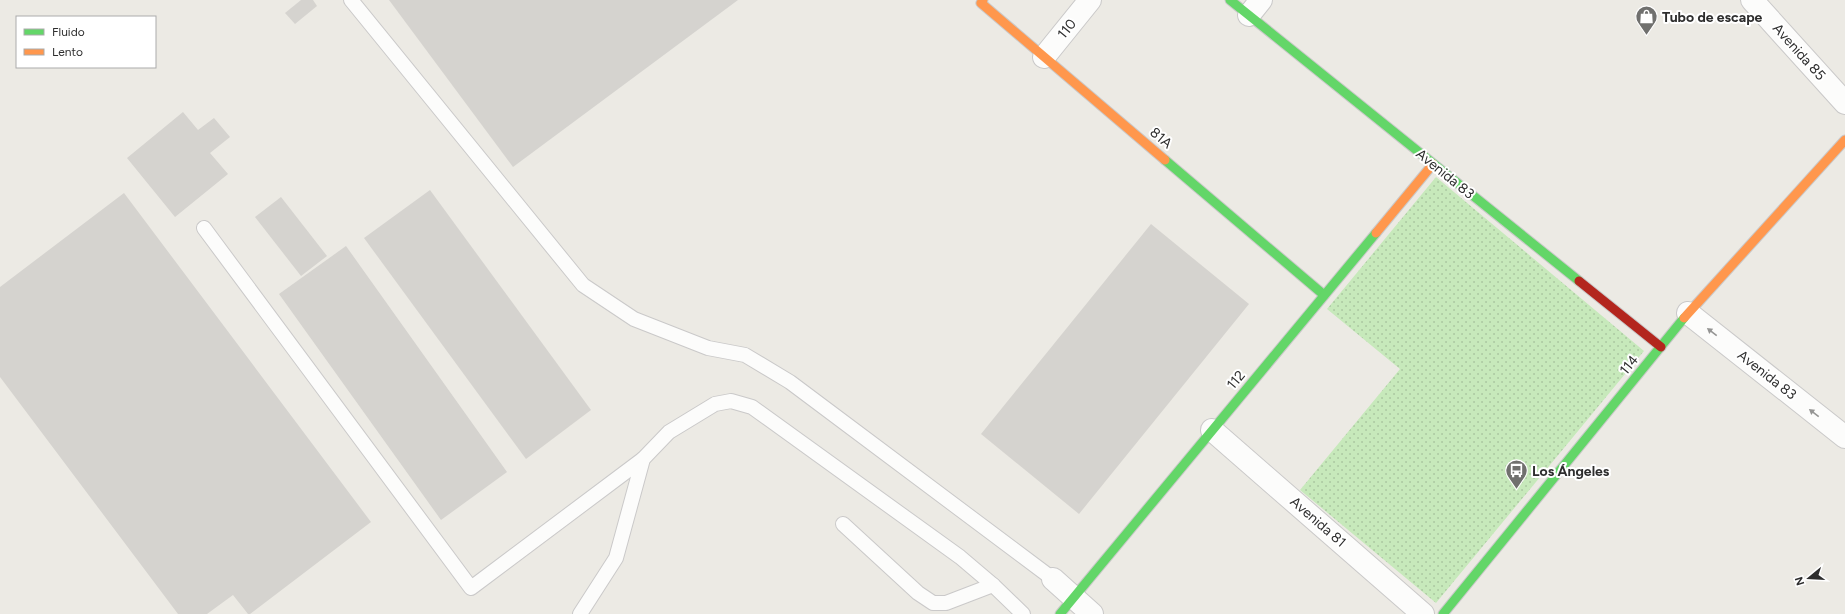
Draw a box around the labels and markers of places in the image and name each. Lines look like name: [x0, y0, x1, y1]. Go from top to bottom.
shop icon: Tubo de escape: [1633, 4, 1659, 37]
place label: Tubo de escape: [1662, 9, 1763, 26]
bus stop icon: Los Ángeles: [1504, 458, 1530, 491]
place label: Los Ángeles: [1532, 463, 1610, 480]

